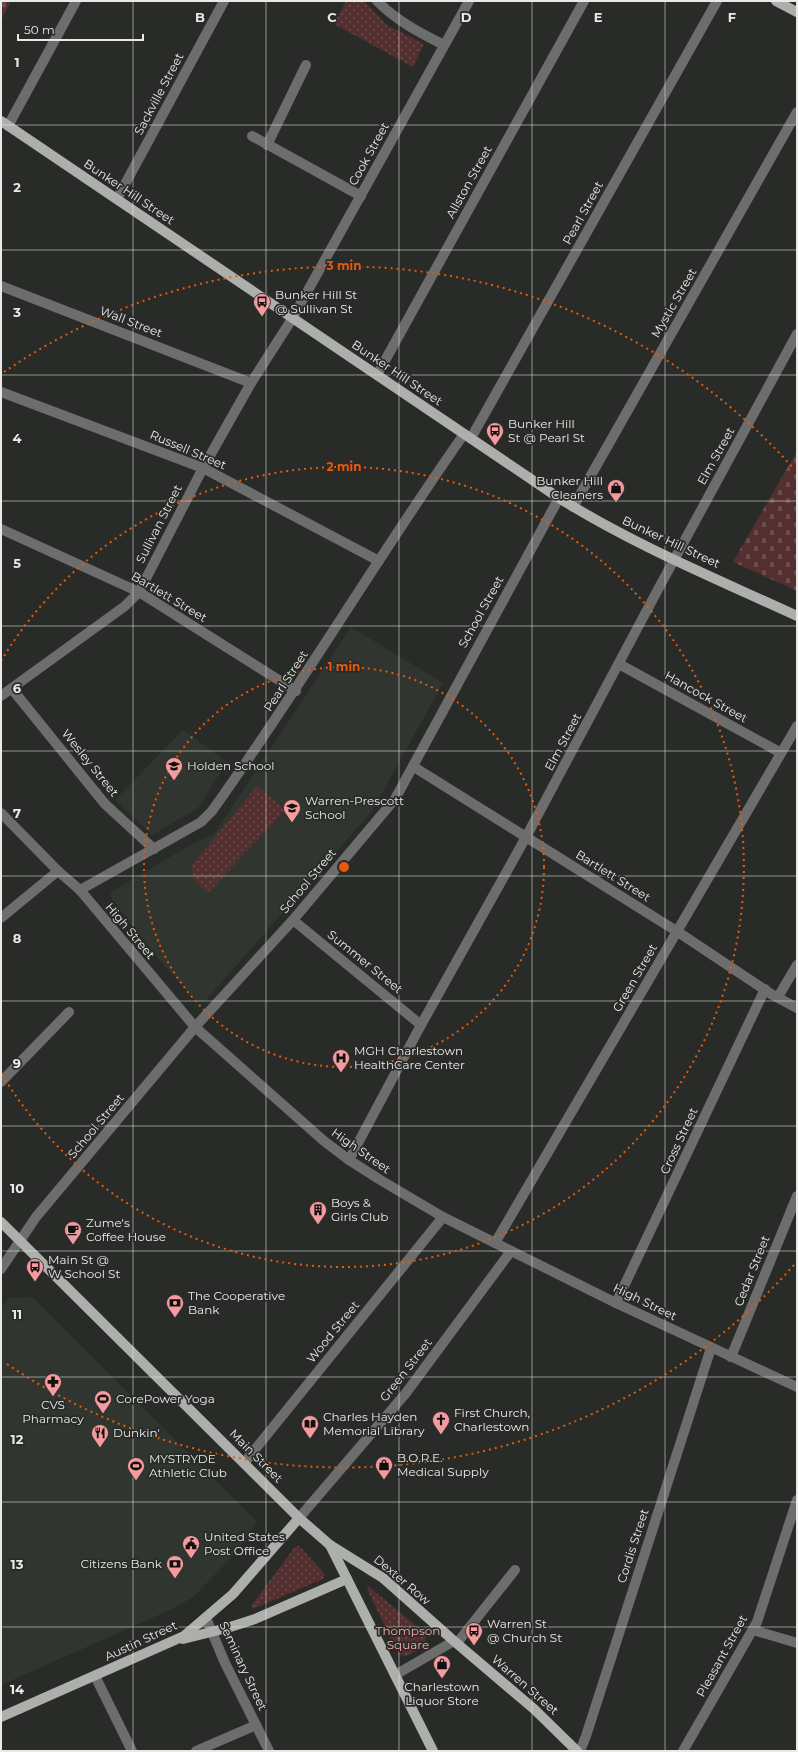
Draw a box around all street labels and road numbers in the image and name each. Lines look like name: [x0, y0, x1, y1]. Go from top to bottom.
street label: Sackville Street: [131, 50, 187, 137]
street label: Cook Street: [345, 119, 392, 188]
street label: Allston Street: [442, 143, 495, 221]
street label: Bunker Hill Street: [81, 156, 178, 228]
street label: Pearl Street: [559, 178, 606, 247]
street label: Mystic Street: [648, 265, 700, 340]
street label: Wall Street: [98, 303, 165, 340]
street label: Bunker Hill Street: [349, 337, 446, 409]
street label: Elm Street: [694, 424, 738, 487]
street label: Russell Street: [148, 427, 229, 472]
street label: Sullivan Street: [132, 482, 185, 565]
street label: Bunker Hill Street: [620, 512, 723, 571]
street label: Bartlett Street: [129, 568, 210, 625]
street label: School Street: [455, 573, 507, 650]
street label: Pearl Street: [260, 647, 311, 714]
street label: Hancock Street: [662, 668, 750, 726]
street label: Elm Street: [541, 710, 584, 773]
street label: Wesley Street: [59, 726, 122, 799]
street label: School Street: [276, 845, 339, 916]
street label: Bartlett Street: [573, 847, 654, 905]
street label: High Street: [103, 900, 158, 962]
street label: Summer Street: [325, 927, 406, 997]
street label: Green Street: [609, 941, 660, 1014]
street label: School Street: [64, 1090, 127, 1161]
street label: Cross Street: [657, 1105, 701, 1177]
street label: High Street: [329, 1125, 394, 1177]
street label: Cedar Street: [731, 1233, 773, 1308]
street label: High Street: [611, 1280, 680, 1323]
street label: Wood Street: [303, 1298, 362, 1366]
street label: Green Street: [376, 1335, 435, 1404]
street label: Main Street: [227, 1426, 286, 1486]
street label: Cordis Street: [613, 1507, 652, 1585]
street label: Dexter Row: [371, 1551, 434, 1608]
street label: Pleasant Street: [693, 1612, 750, 1699]
street label: Austin Street: [102, 1617, 179, 1664]
street label: Seminary Street: [216, 1619, 271, 1713]
street label: Warren Street: [489, 1651, 562, 1718]

